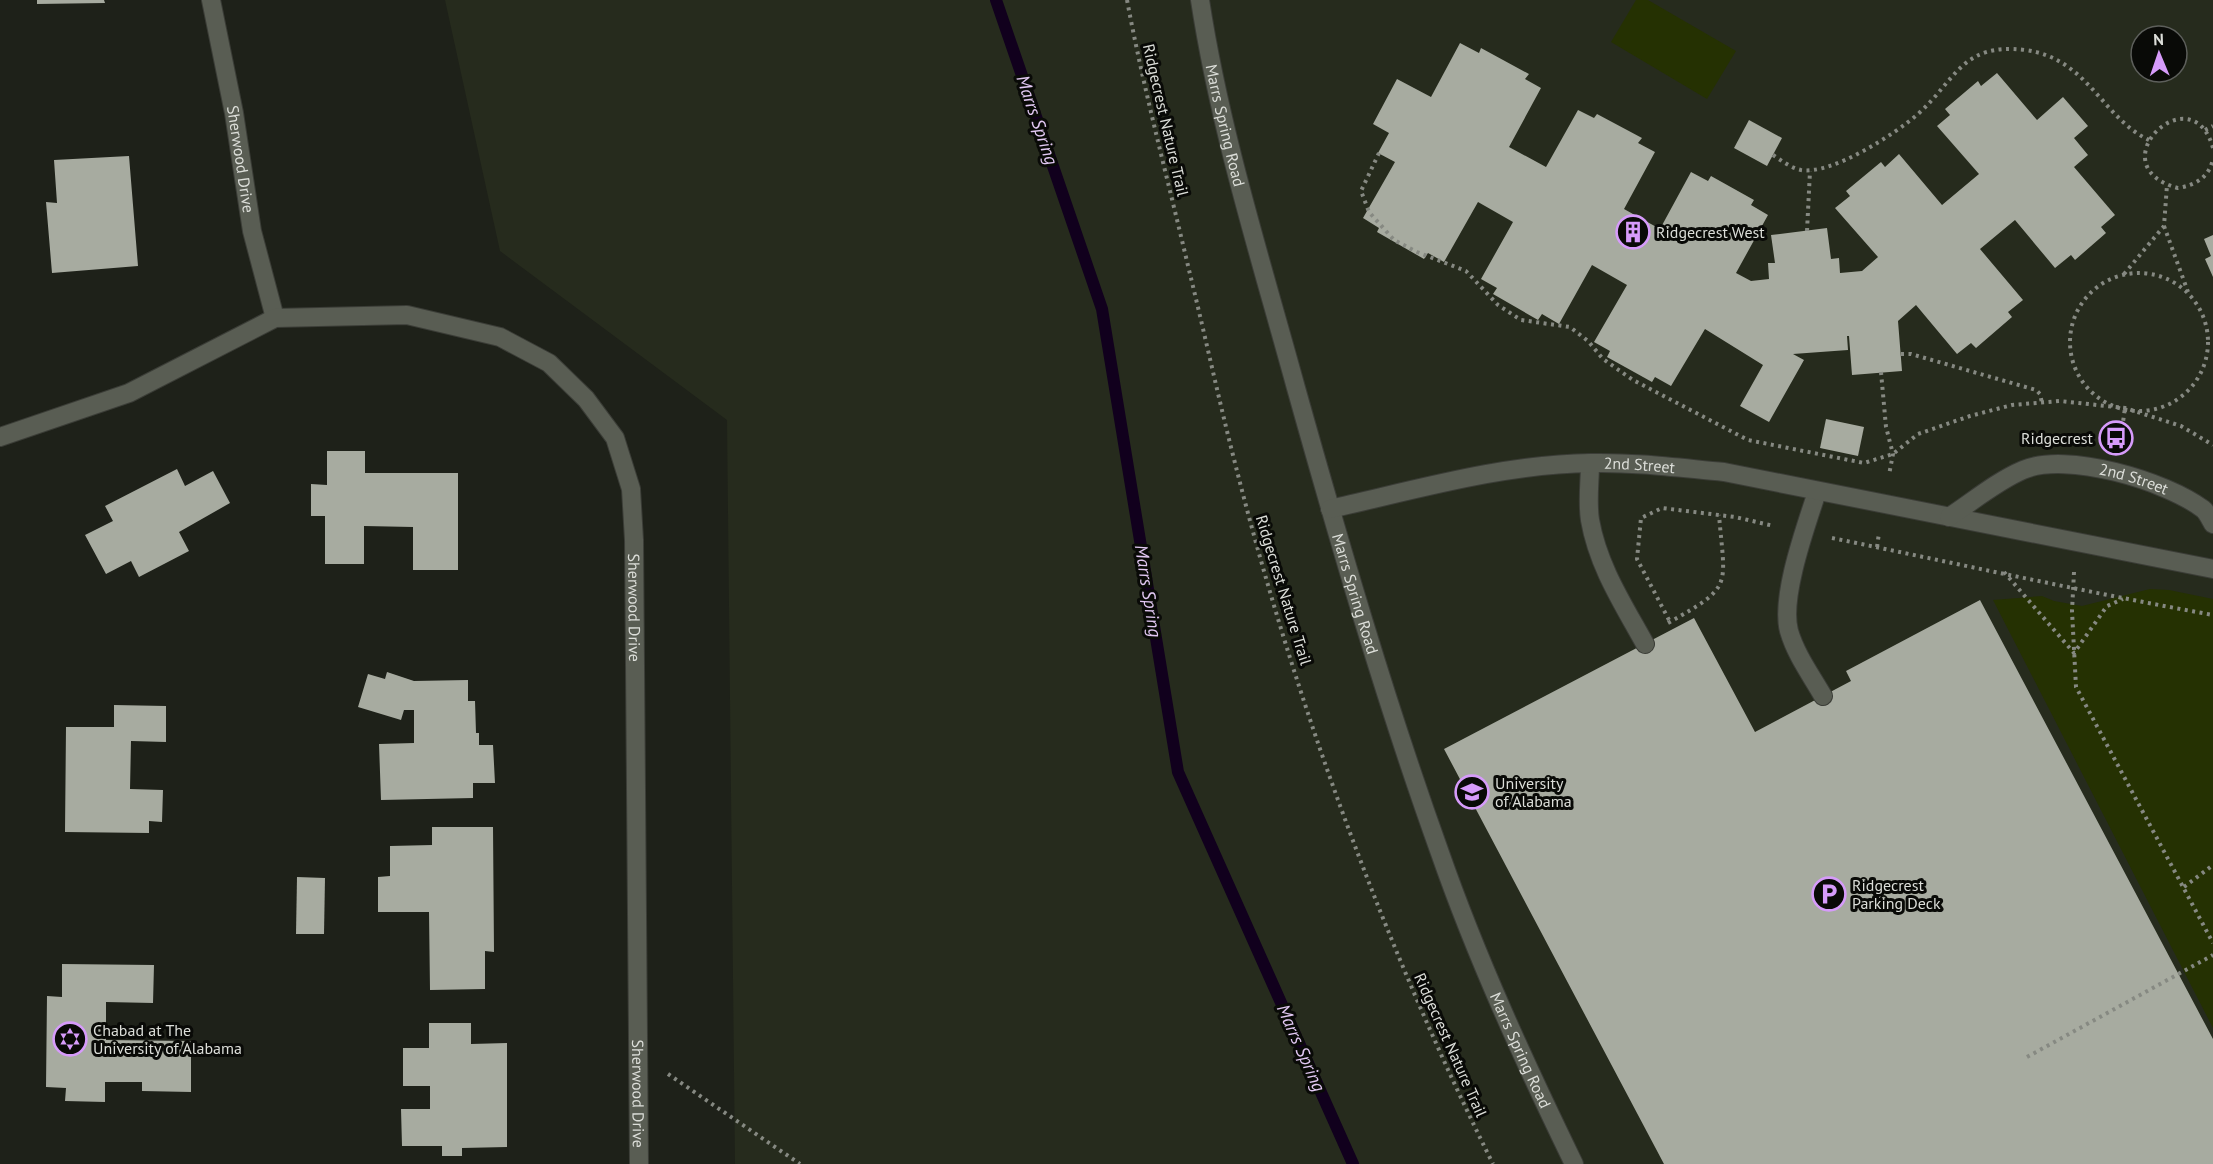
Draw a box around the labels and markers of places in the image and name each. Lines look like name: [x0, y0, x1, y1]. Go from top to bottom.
building icon: Ridgecrest West: [1615, 214, 1651, 250]
place label: Ridgecrest West: [1656, 222, 1765, 242]
bus stop icon: Ridgecrest: [2098, 420, 2134, 456]
place label: Ridgecrest: [2021, 428, 2094, 448]
place label: University of Alabama: [1495, 773, 1572, 811]
school or university icon: University of Alabama: [1454, 774, 1490, 810]
place label: Ridgecrest Parking Deck: [1852, 875, 1941, 913]
parking icon: Ridgecrest Parking Deck: [1811, 876, 1847, 912]
place label: Chabad at The University of Alabama: [93, 1020, 242, 1058]
synagogue icon: Chabad at The University of Alabama: [52, 1021, 88, 1057]

